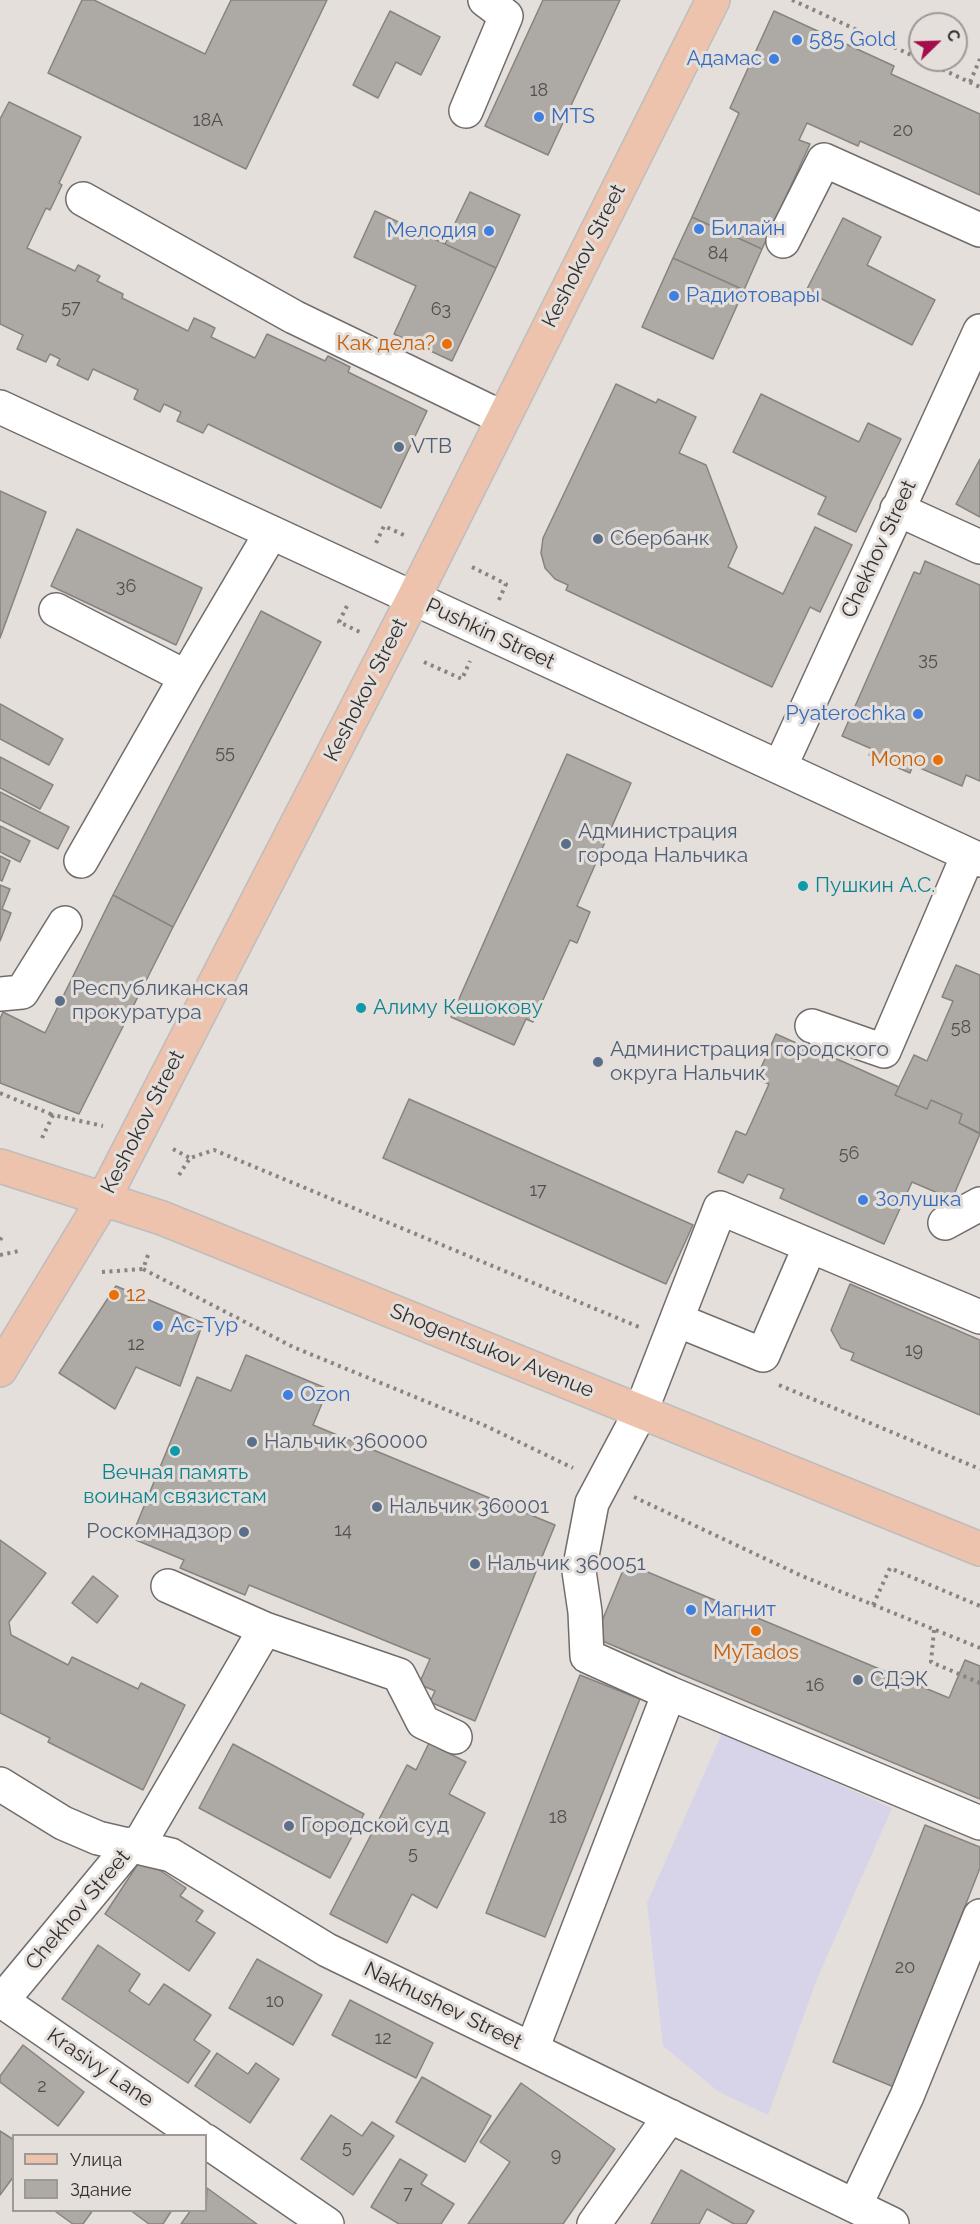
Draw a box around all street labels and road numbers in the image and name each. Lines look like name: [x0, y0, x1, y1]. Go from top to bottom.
street label: Keshokov Street: [537, 180, 631, 332]
street label: Chekhov Street: [836, 476, 922, 622]
street label: Pushkin Street: [421, 593, 559, 675]
street label: Keshokov Street: [319, 614, 413, 766]
street label: Keshokov Street: [96, 1046, 190, 1198]
street label: Shogentsukov Avenue: [386, 1299, 598, 1403]
street label: Chekhov Street: [20, 1845, 136, 1975]
street label: Nakhushev Street: [360, 1957, 526, 2055]
street label: Krasivy Lane: [42, 2023, 158, 2113]

